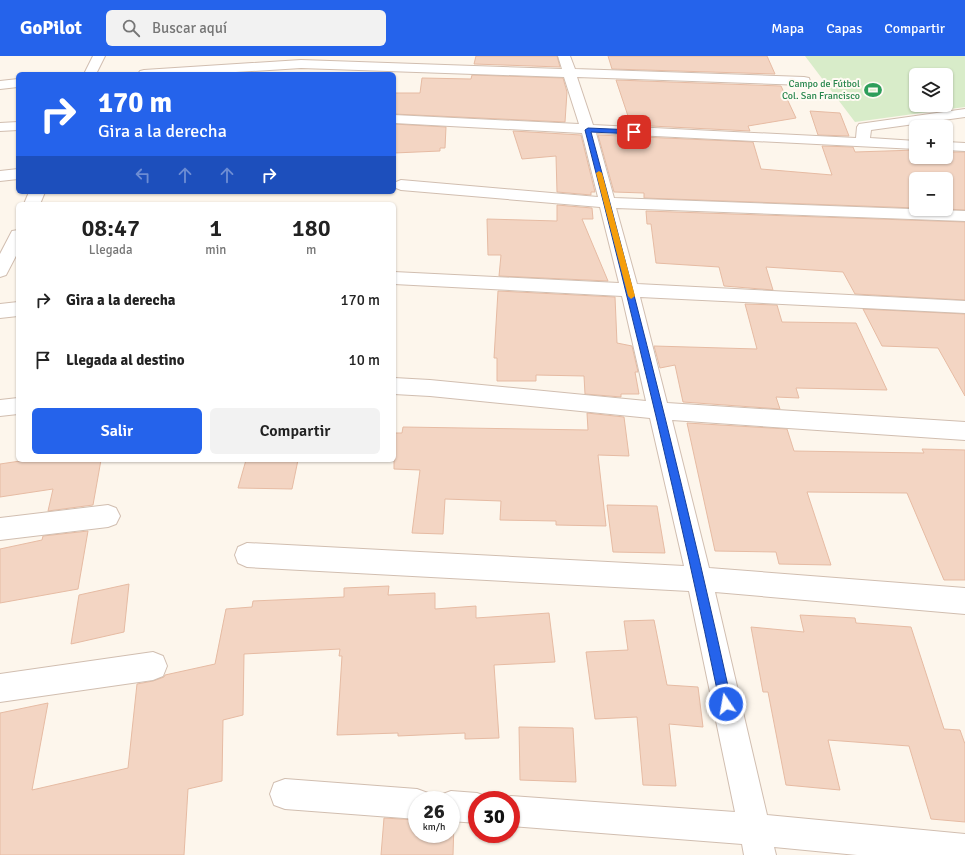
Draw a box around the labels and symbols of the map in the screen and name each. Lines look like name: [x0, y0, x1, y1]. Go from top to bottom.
place label: Campo de Fútbol Col. San Francisco: [782, 78, 860, 102]
sports icon: Campo de Fútbol Col. San Francisco: [863, 80, 883, 100]
pin: [617, 115, 651, 149]
position arrow: [705, 683, 747, 725]
speed limit sign: 30: [468, 791, 520, 843]

